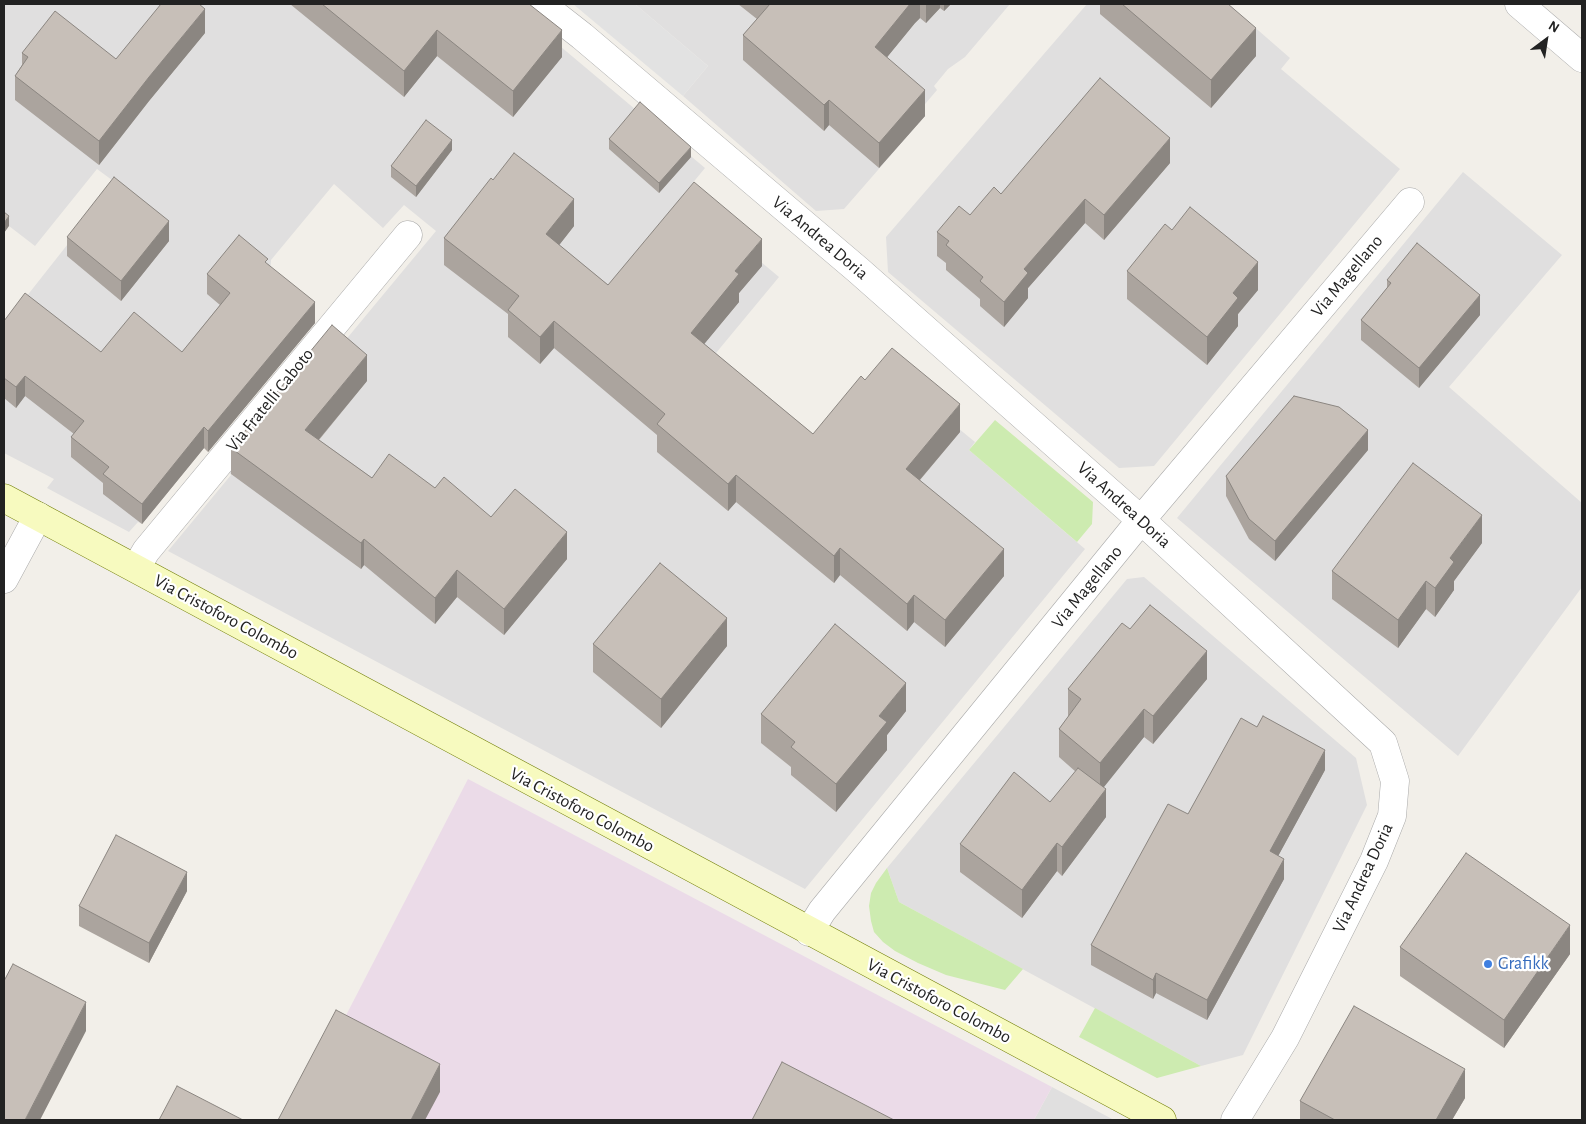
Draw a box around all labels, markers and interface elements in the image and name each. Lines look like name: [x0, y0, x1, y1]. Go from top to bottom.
north arrow: [1521, 15, 1571, 65]
text: N: [1546, 19, 1561, 36]
street label: Via Andrea Doria: [768, 192, 872, 284]
street label: Via Magellano: [1306, 231, 1388, 321]
street label: Via Fratelli Caboto: [222, 344, 318, 456]
street label: Via Andrea Doria: [1073, 457, 1175, 553]
street label: Via Magellano: [1047, 541, 1127, 633]
street label: Via Cristoforo Colombo: [150, 570, 302, 664]
street label: Via Cristoforo Colombo: [506, 763, 658, 857]
street label: Via Andrea Doria: [1328, 820, 1398, 936]
place label: Grafikk: [1498, 953, 1549, 975]
street label: Via Cristoforo Colombo: [863, 954, 1015, 1048]
marker: Grafikk: [1482, 958, 1494, 970]

